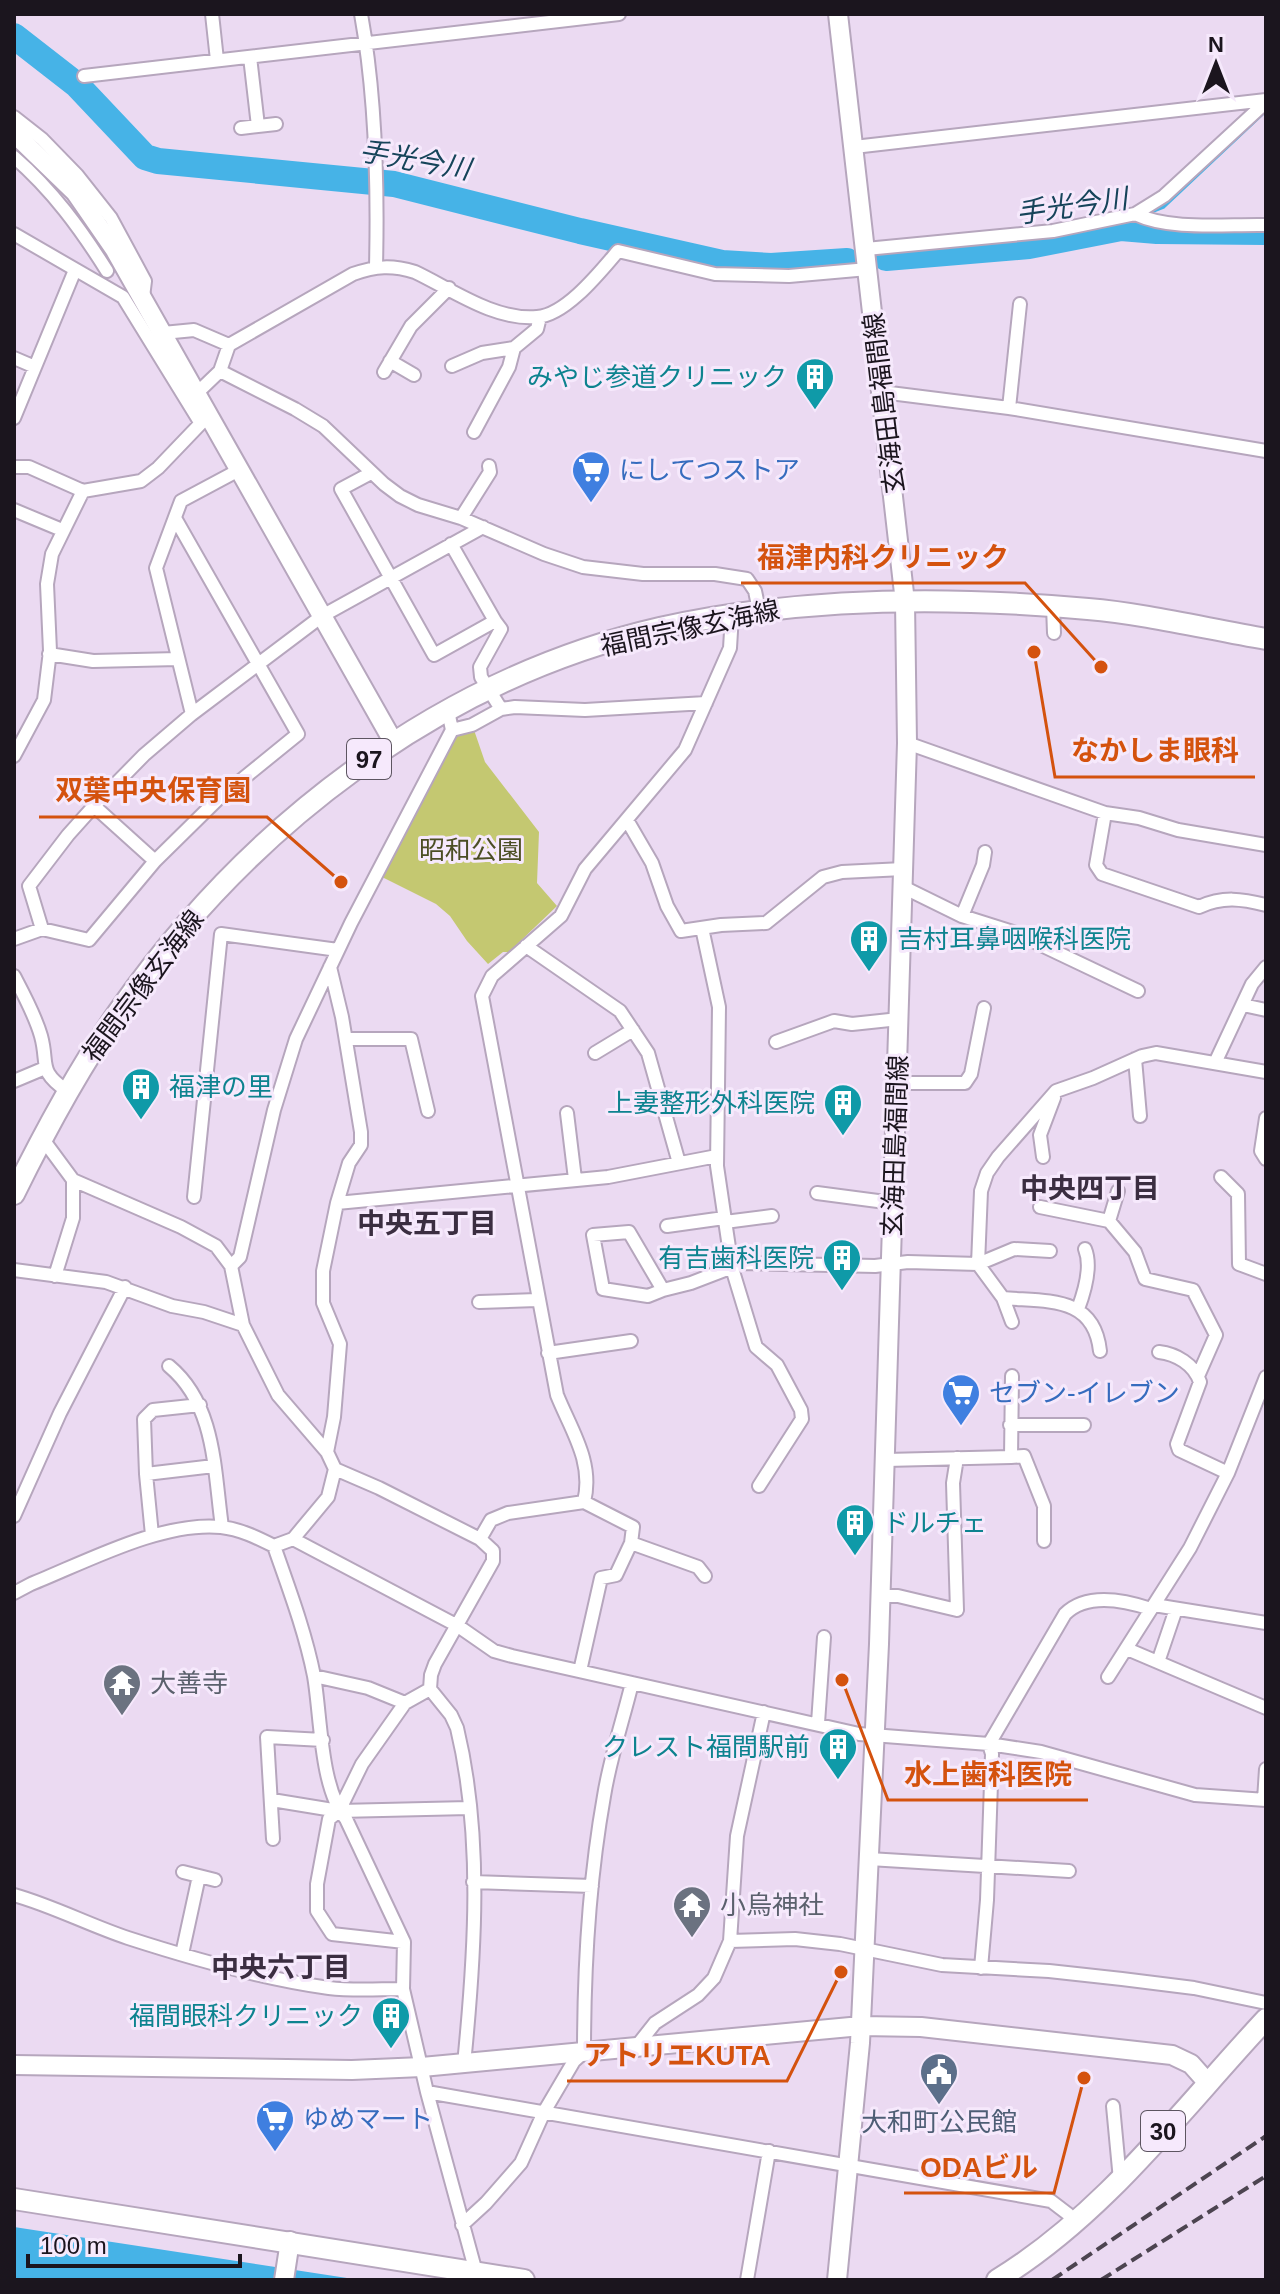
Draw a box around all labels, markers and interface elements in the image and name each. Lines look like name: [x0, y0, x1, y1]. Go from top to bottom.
north arrow: [1176, 24, 1256, 104]
text: N: [1208, 32, 1224, 57]
water label: 手光今川: [357, 135, 476, 186]
water label: 手光今川: [1014, 182, 1133, 229]
street label: 玄海田島福間線: [858, 311, 910, 495]
building icon: みやじ参道クリニック: [794, 356, 836, 411]
place label: みやじ参道クリニック: [527, 362, 787, 392]
supermarket icon: にしてつストア: [570, 449, 612, 504]
place label: にしてつストア: [619, 455, 800, 485]
callout: 福津内科クリニック: [741, 531, 1025, 583]
text: 福津内科クリニック: [757, 542, 1009, 573]
street label: 福間宗像玄海線: [598, 594, 782, 662]
callout: なかしま眼科: [1055, 725, 1255, 777]
text: なかしま眼科: [1071, 735, 1239, 766]
road number: 97: [347, 739, 391, 779]
callout: 双葉中央保育園: [39, 765, 267, 817]
text: 双葉中央保育園: [55, 775, 251, 806]
park label: 昭和公園: [419, 835, 523, 865]
street label: 福間宗像玄海線: [76, 904, 210, 1068]
building icon: 吉村耳鼻咽喉科医院: [848, 918, 890, 973]
place label: 吉村耳鼻咽喉科医院: [897, 924, 1131, 954]
street label: 玄海田島福間線: [877, 1055, 913, 1237]
building icon: 福津の里: [120, 1066, 162, 1121]
place label: 福津の里: [169, 1072, 273, 1102]
building icon: 上妻整形外科医院: [822, 1082, 864, 1137]
place label: 上妻整形外科医院: [607, 1088, 815, 1118]
district label: 中央四丁目: [1020, 1173, 1160, 1204]
district label: 中央五丁目: [357, 1208, 497, 1239]
building icon: 有吉歯科医院: [821, 1237, 863, 1292]
place label: 有吉歯科医院: [658, 1243, 814, 1273]
supermarket icon: セブン-イレブン: [940, 1372, 982, 1427]
place label: セブン-イレブン: [989, 1378, 1180, 1408]
building icon: ドルチェ: [834, 1502, 876, 1557]
place label: ドルチェ: [883, 1508, 987, 1538]
temple icon: 大善寺: [101, 1662, 143, 1717]
place label: 大善寺: [150, 1668, 228, 1698]
building icon: クレスト福間駅前: [817, 1726, 859, 1781]
place label: クレスト福間駅前: [602, 1732, 810, 1762]
callout: 水上歯科医院: [888, 1748, 1088, 1800]
text: 水上歯科医院: [904, 1759, 1072, 1790]
temple icon: 小烏神社: [671, 1884, 713, 1939]
place label: 小烏神社: [720, 1890, 824, 1920]
district label: 中央六丁目: [211, 1952, 351, 1983]
building icon: 福間眼科クリニック: [370, 1995, 412, 2050]
place label: 福間眼科クリニック: [129, 2001, 363, 2031]
callout: アトリエKUTA: [567, 2029, 787, 2081]
text: アトリエKUTA: [583, 2040, 771, 2071]
public building icon: 大和町公民館: [918, 2051, 960, 2106]
supermarket icon: ゆめマート: [254, 2098, 296, 2153]
place label: ゆめマート: [303, 2104, 433, 2134]
place label: 大和町公民館: [861, 2107, 1017, 2137]
road number: 30: [1141, 2111, 1185, 2151]
callout: ODAビル: [904, 2141, 1054, 2193]
text: ODAビル: [920, 2152, 1038, 2183]
scale bar: [28, 2218, 240, 2268]
text: 100 m: [40, 2232, 107, 2259]

